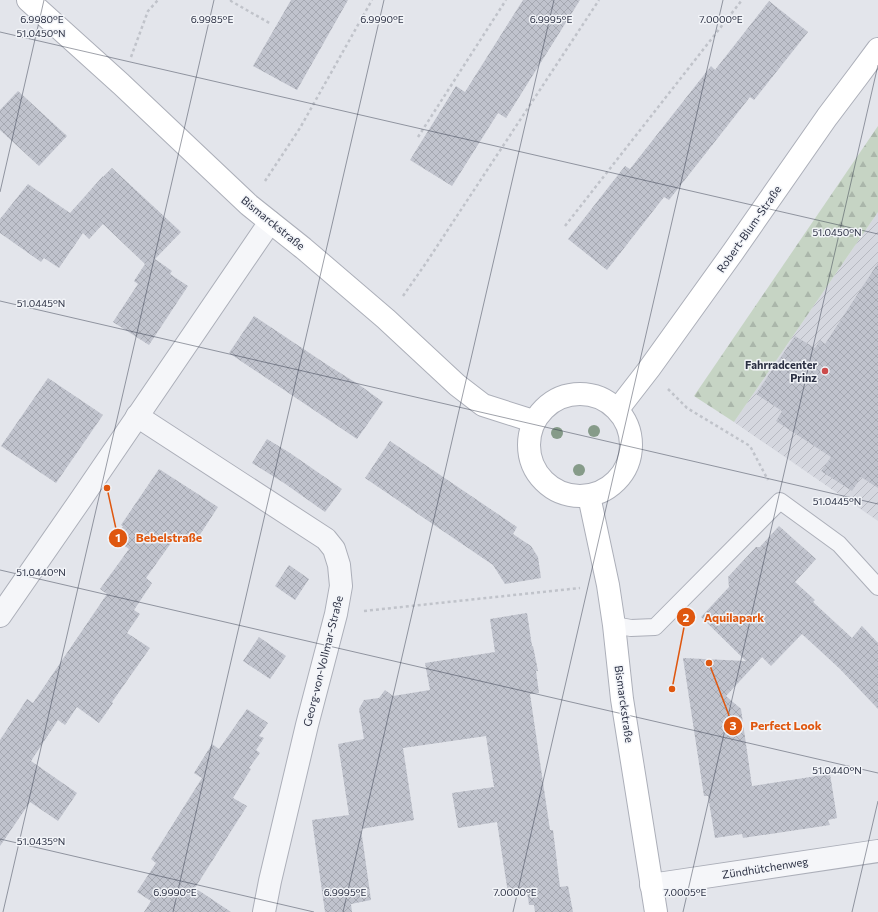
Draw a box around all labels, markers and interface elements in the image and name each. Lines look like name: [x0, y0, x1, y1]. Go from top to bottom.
text: 6.9980°E: [20, 13, 64, 25]
text: 6.9985°E: [191, 13, 233, 25]
text: 6.9990°E: [360, 13, 404, 25]
text: 6.9995°E: [530, 13, 572, 25]
text: 7.0000°E: [699, 13, 743, 25]
text: 51.0450°N: [16, 27, 66, 39]
street label: Robert-Blum-Straße: [714, 183, 784, 275]
street label: Bismarckstraße: [239, 193, 308, 252]
text: 51.0450°N: [812, 226, 862, 238]
text: 51.0445°N: [17, 297, 65, 309]
place label: Fahrradcenter Prinz: [745, 358, 817, 384]
marker: Fahrradcenter Prinz: [820, 366, 830, 376]
text: 51.0445°N: [813, 495, 861, 507]
callout: Bebelstraße: [108, 526, 211, 550]
text: 1: [115, 530, 121, 544]
text: Bebelstraße: [136, 530, 202, 544]
text: 51.0440°N: [16, 566, 66, 578]
street label: Georg-von-Vollmar-Straße: [300, 594, 345, 728]
callout: Aquilapark: [676, 605, 772, 629]
text: 2: [683, 610, 690, 624]
text: Aquilapark: [704, 610, 764, 624]
street label: Bismarckstraße: [613, 664, 636, 744]
callout: Perfect Look: [723, 714, 830, 738]
text: 3: [730, 718, 737, 732]
text: Perfect Look: [750, 718, 822, 732]
text: 51.0440°N: [812, 764, 862, 776]
text: 51.0435°N: [17, 835, 65, 847]
street label: Zündhütchenweg: [721, 854, 809, 881]
text: 6.9990°E: [153, 886, 197, 898]
text: 6.9995°E: [324, 886, 366, 898]
text: 7.0000°E: [493, 886, 537, 898]
text: 7.0005°E: [664, 886, 706, 898]

